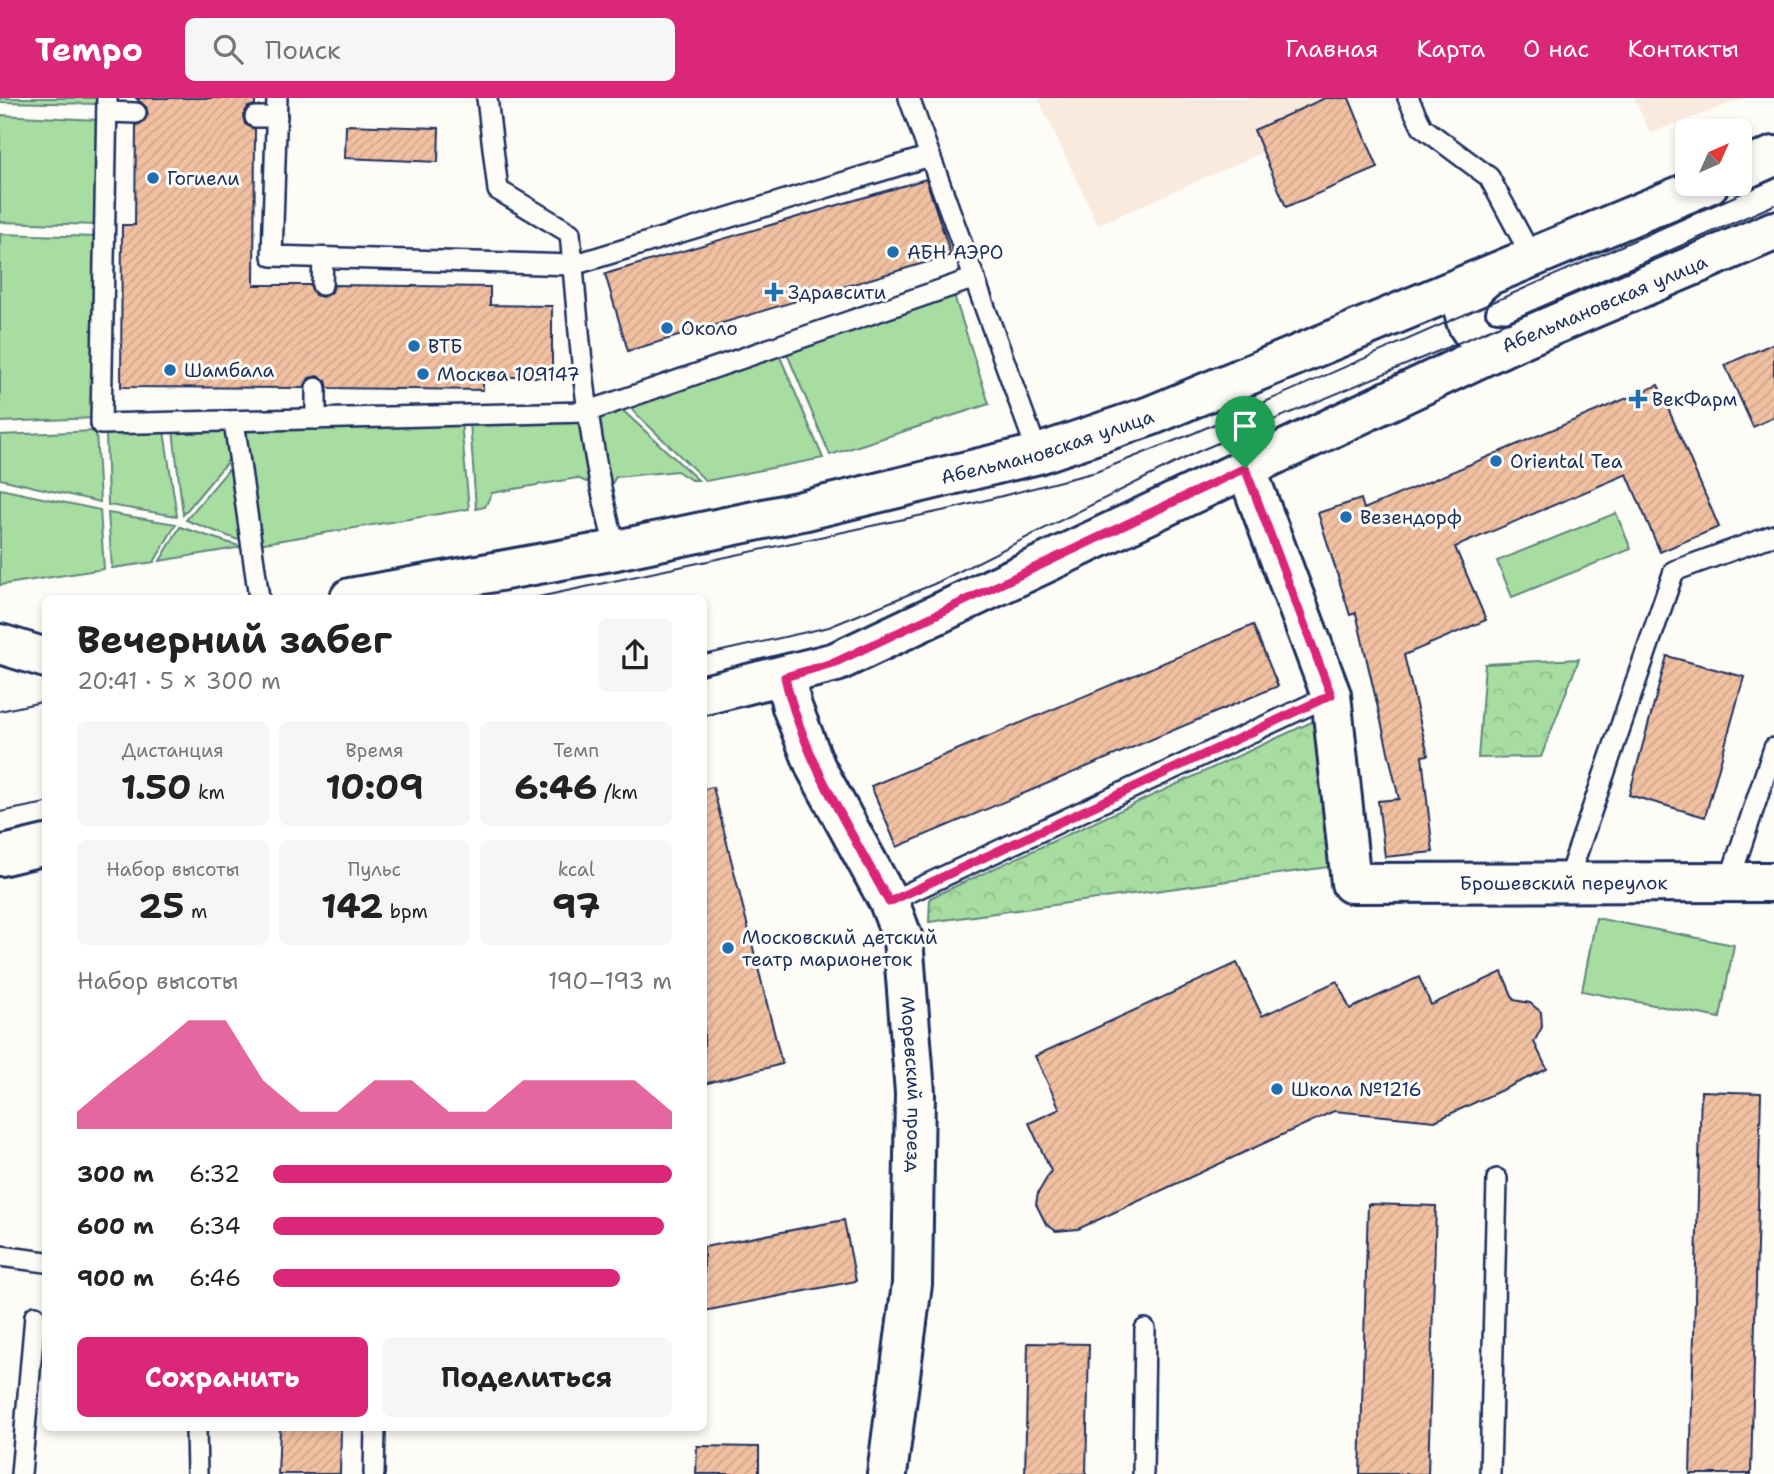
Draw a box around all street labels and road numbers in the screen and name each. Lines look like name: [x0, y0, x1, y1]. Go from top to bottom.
street label: Абельмановская улица: [1497, 248, 1711, 358]
street label: Абельмановская улица: [938, 403, 1157, 490]
street label: Брошевский переулок: [1460, 870, 1668, 895]
street label: Моревский проезд: [895, 995, 928, 1173]

